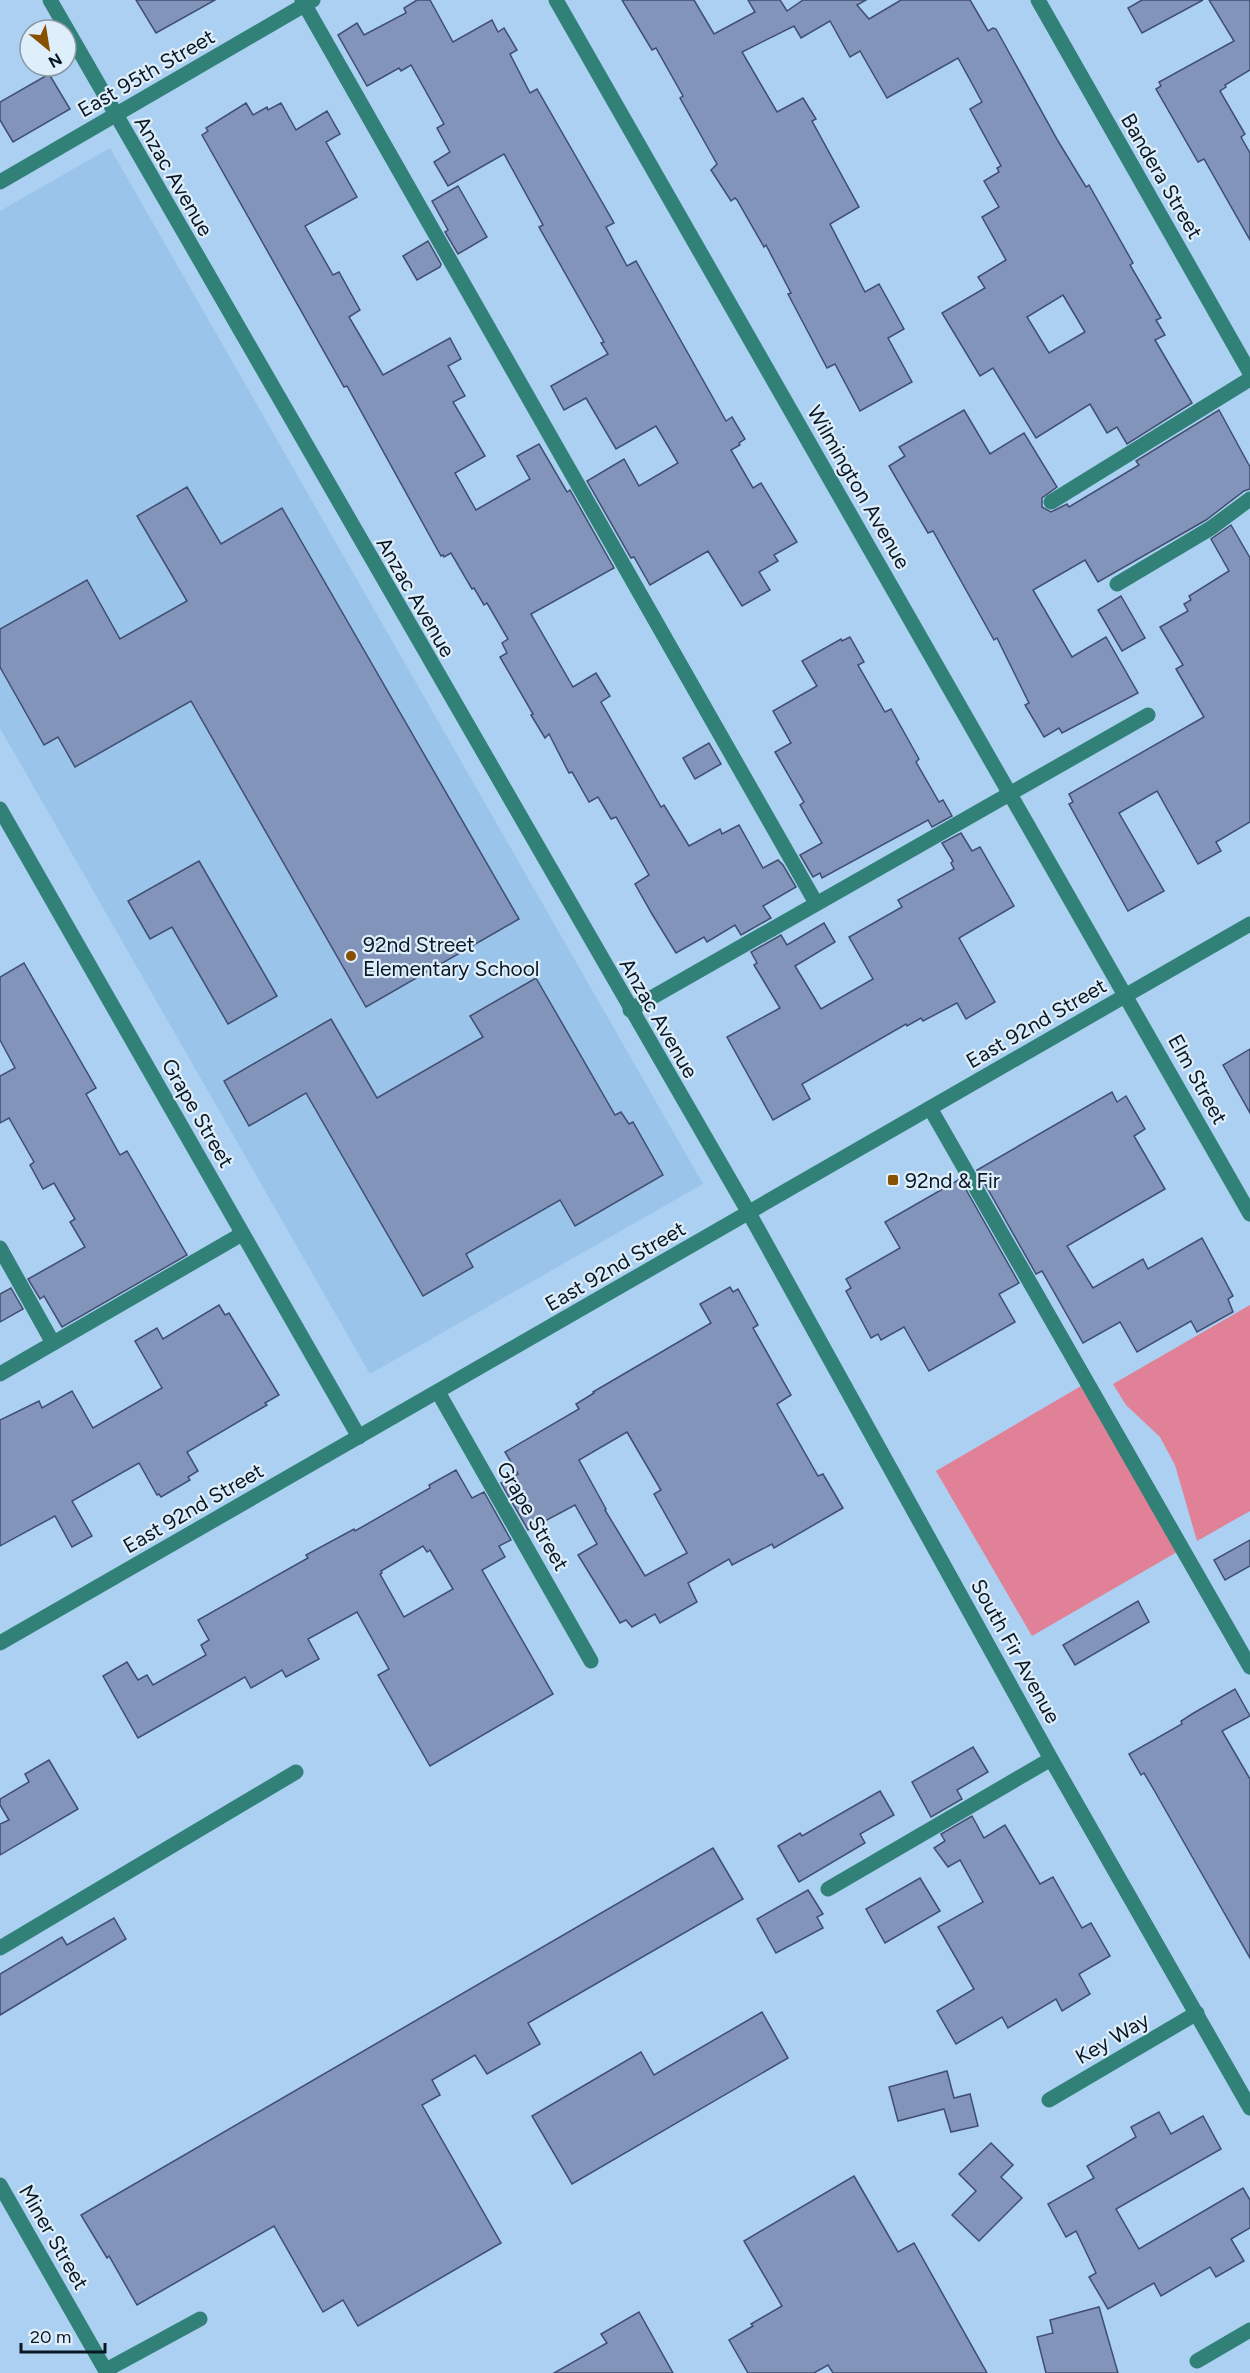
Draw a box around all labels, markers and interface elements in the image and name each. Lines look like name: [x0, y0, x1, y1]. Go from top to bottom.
north arrow: [18, 18, 78, 78]
street label: East 95th Street: [73, 24, 219, 122]
text: N: [45, 49, 65, 72]
street label: Bandera Street: [1116, 109, 1208, 243]
street label: Anzac Avenue: [130, 111, 218, 241]
street label: Wilmington Avenue: [802, 401, 916, 573]
street label: Anzac Avenue: [372, 532, 460, 662]
place label: 92nd Street Elementary School: [363, 932, 539, 981]
marker: 92nd Street Elementary School: [344, 949, 358, 963]
street label: Anzac Avenue: [615, 953, 703, 1083]
street label: East 92nd Street: [961, 973, 1111, 1073]
street label: Elm Street: [1163, 1030, 1233, 1128]
street label: Grape Street: [157, 1054, 239, 1172]
place label: 92nd & Fir: [905, 1168, 1000, 1193]
marker: 92nd & Fir: [886, 1173, 900, 1187]
street label: East 92nd Street: [540, 1216, 690, 1316]
street label: Grape Street: [492, 1457, 574, 1575]
street label: East 92nd Street: [118, 1458, 268, 1558]
street label: South Fir Avenue: [966, 1574, 1066, 1728]
street label: Key Way: [1071, 2007, 1153, 2069]
street label: Miner Street: [14, 2180, 94, 2294]
scale bar: [21, 2316, 105, 2354]
text: 20 m: [30, 2326, 71, 2348]

